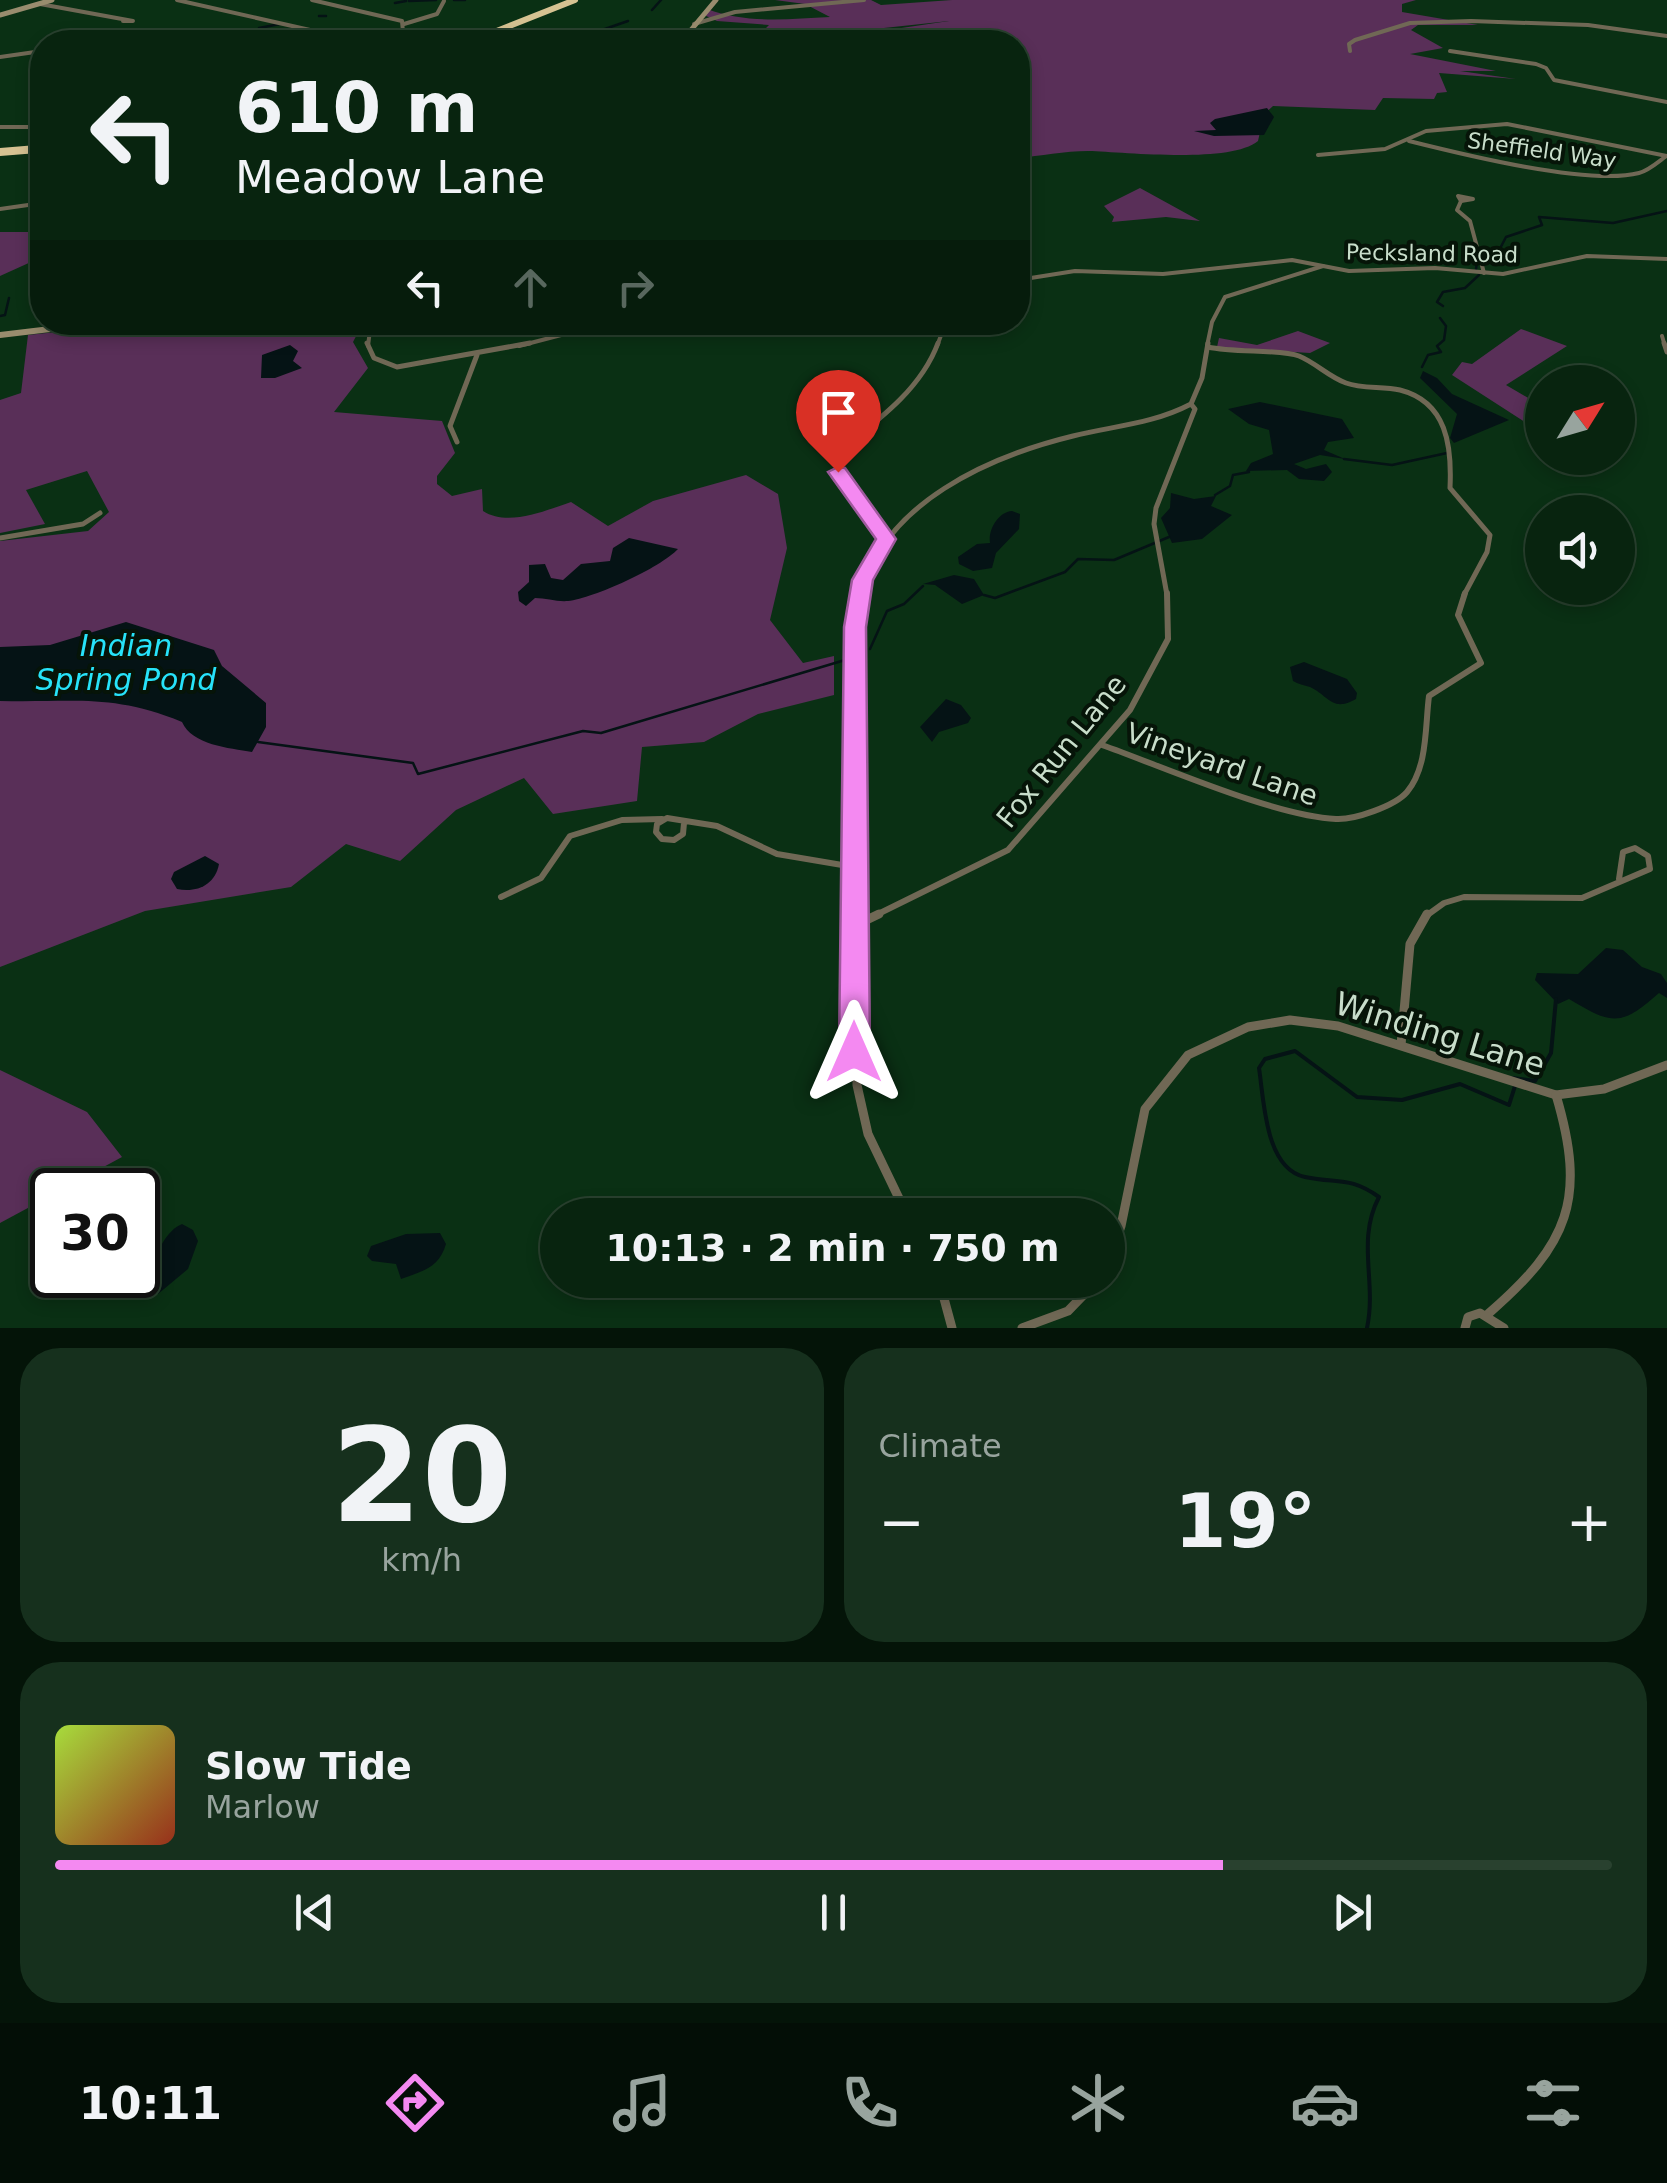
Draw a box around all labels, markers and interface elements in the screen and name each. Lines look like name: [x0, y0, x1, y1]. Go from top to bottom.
text: 610 m: [235, 67, 478, 149]
icon: left: [70, 70, 200, 200]
street label: Sheffield Way: [1466, 128, 1618, 173]
text: Meadow Lane: [235, 151, 545, 204]
street label: Pecksland Road: [1346, 240, 1518, 267]
icon: left: [398, 260, 453, 315]
icon: ahead: [503, 260, 558, 315]
icon: right: [608, 260, 663, 315]
north arrow: [1525, 365, 1635, 475]
map controls: [1525, 365, 1635, 605]
pin: [796, 370, 881, 473]
icon: arrive: [811, 385, 866, 440]
button: sound: [1525, 495, 1635, 605]
water label: Indian Spring Pond: [36, 628, 217, 697]
street label: Fox Run Lane: [990, 668, 1133, 834]
street label: Vineyard Lane: [1122, 716, 1322, 813]
street label: Winding Lane: [1330, 984, 1550, 1084]
position arrow: [802, 1000, 906, 1104]
speed limit sign: 30: [30, 1168, 160, 1298]
text: 10:13 · 2 min · 750 m: [605, 1226, 1060, 1270]
text: 20: [331, 1400, 512, 1552]
text: Climate: [879, 1427, 1002, 1465]
text: 19°: [1174, 1477, 1316, 1565]
text: −: [879, 1490, 925, 1554]
text: +: [1566, 1490, 1612, 1554]
text: km/h: [381, 1541, 462, 1579]
text: Slow Tide: [205, 1744, 412, 1788]
text: Marlow: [205, 1788, 320, 1826]
icon: previous: [287, 1885, 342, 1940]
icon: pause: [806, 1885, 861, 1940]
icon: next: [1325, 1885, 1380, 1940]
icon: directions: [380, 2068, 450, 2138]
icon: music: [607, 2068, 677, 2138]
icon: phone: [835, 2068, 905, 2138]
icon: climate: [1063, 2068, 1133, 2138]
icon: car: [1290, 2068, 1360, 2138]
icon: filters: [1518, 2068, 1588, 2138]
text: 10:11: [79, 2077, 222, 2130]

